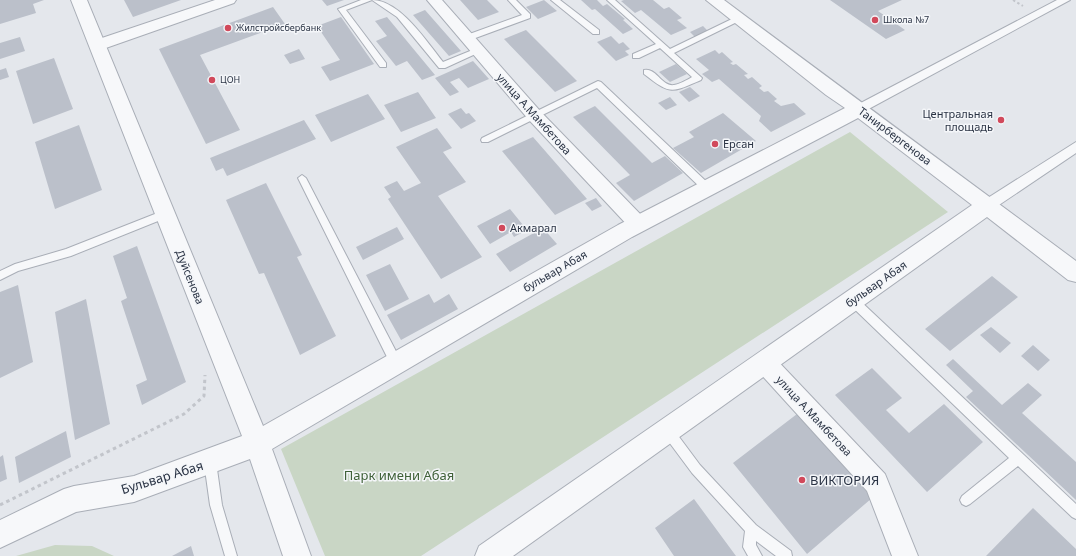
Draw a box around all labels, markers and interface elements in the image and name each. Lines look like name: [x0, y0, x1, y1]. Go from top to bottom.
place label: Школа №7: [883, 13, 929, 26]
marker: Школа №7: [870, 15, 880, 25]
place label: Жилстройсбербанк: [236, 21, 321, 34]
marker: Жилстройсбербанк: [223, 23, 233, 33]
street label: улица А.Мамбетова: [494, 70, 575, 158]
place label: ЦОН: [220, 73, 240, 86]
marker: ЦОН: [207, 75, 217, 85]
street label: Танирбергенова: [856, 103, 935, 168]
place label: Центральная площадь: [922, 106, 993, 134]
marker: Центральная площадь: [996, 115, 1006, 125]
place label: Ерсан: [723, 136, 754, 151]
marker: Ерсан: [710, 139, 720, 149]
place label: Акмарал: [510, 220, 557, 235]
marker: Акмарал: [497, 223, 507, 233]
street label: бульвар Абая: [520, 246, 590, 295]
street label: Дуйсенова: [173, 247, 208, 306]
street label: бульвар Абая: [842, 257, 909, 310]
street label: улица А.Мамбетова: [773, 372, 856, 459]
street label: Бульвар Абая: [119, 456, 205, 498]
park label: Парк имени Абая: [344, 466, 454, 484]
place label: ВИКТОРИЯ: [810, 471, 879, 489]
marker: ВИКТОРИЯ: [797, 475, 807, 485]

